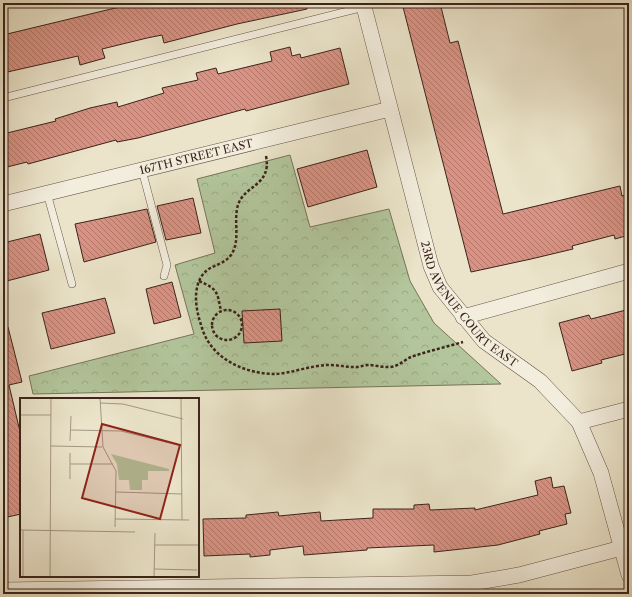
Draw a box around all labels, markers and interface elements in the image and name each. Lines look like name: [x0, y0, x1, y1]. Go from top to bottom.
street label: 167TH STREET EAST: [138, 136, 255, 177]
street label: 23RD AVENUE COURT EAST: [418, 239, 521, 370]
inset map: [20, 398, 199, 577]

